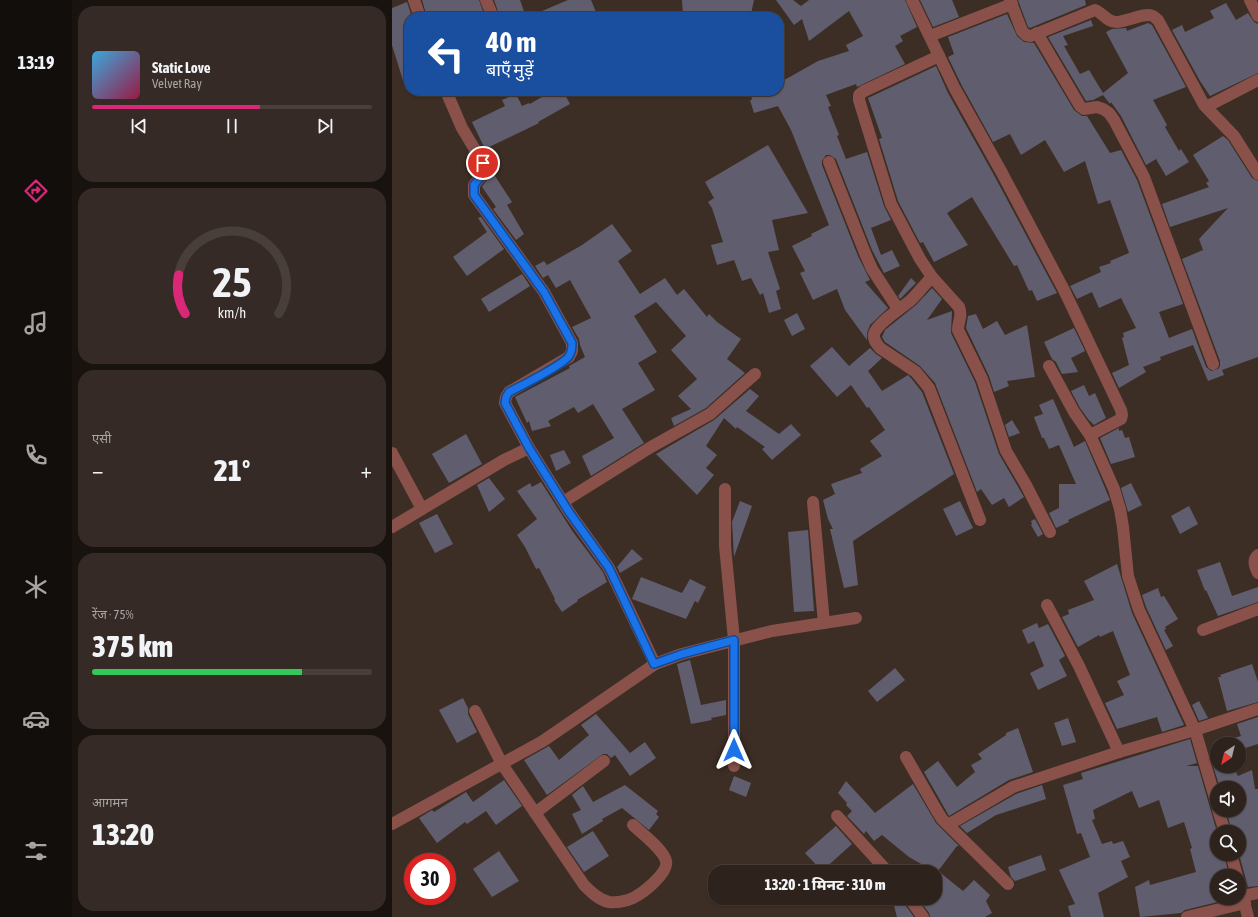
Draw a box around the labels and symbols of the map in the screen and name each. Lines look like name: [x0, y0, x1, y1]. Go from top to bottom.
pin: [466, 146, 500, 180]
position arrow: [713, 729, 755, 771]
north arrow: [1210, 737, 1246, 773]
speed limit sign: 30: [404, 853, 456, 905]

